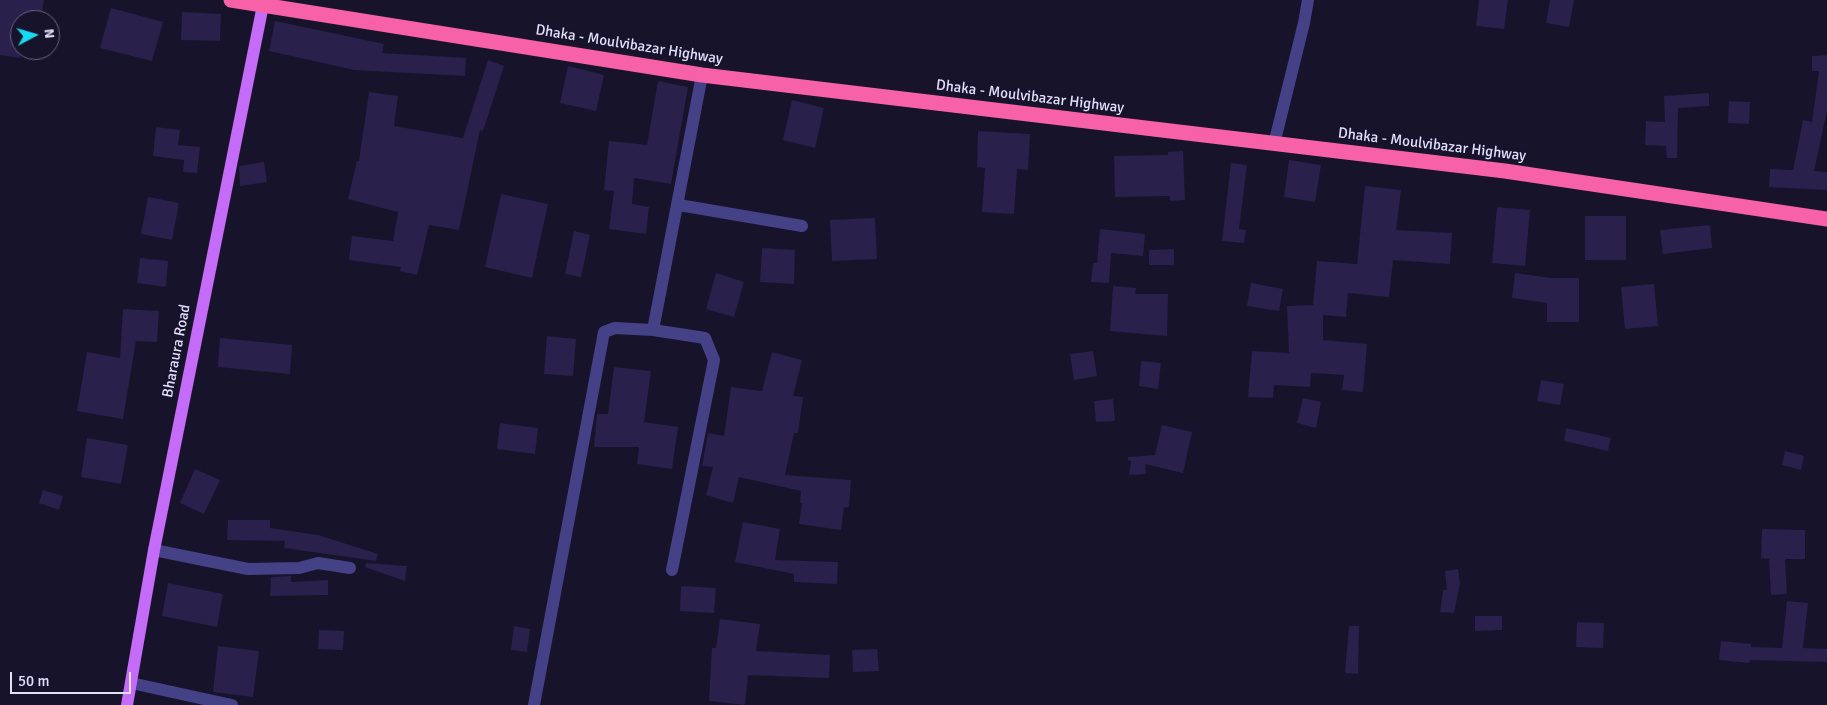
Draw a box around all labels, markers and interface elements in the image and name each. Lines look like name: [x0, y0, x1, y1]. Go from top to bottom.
north arrow: [10, 10, 60, 60]
street label: Dhaka - Moulvibazar Highway: [534, 21, 724, 69]
text: N: [40, 28, 58, 39]
street label: Dhaka - Moulvibazar Highway: [935, 77, 1125, 117]
street label: Dhaka - Moulvibazar Highway: [1337, 125, 1527, 165]
street label: Bharaura Road: [159, 303, 195, 399]
scale bar: [12, 662, 134, 694]
text: 50 m: [18, 672, 49, 690]

